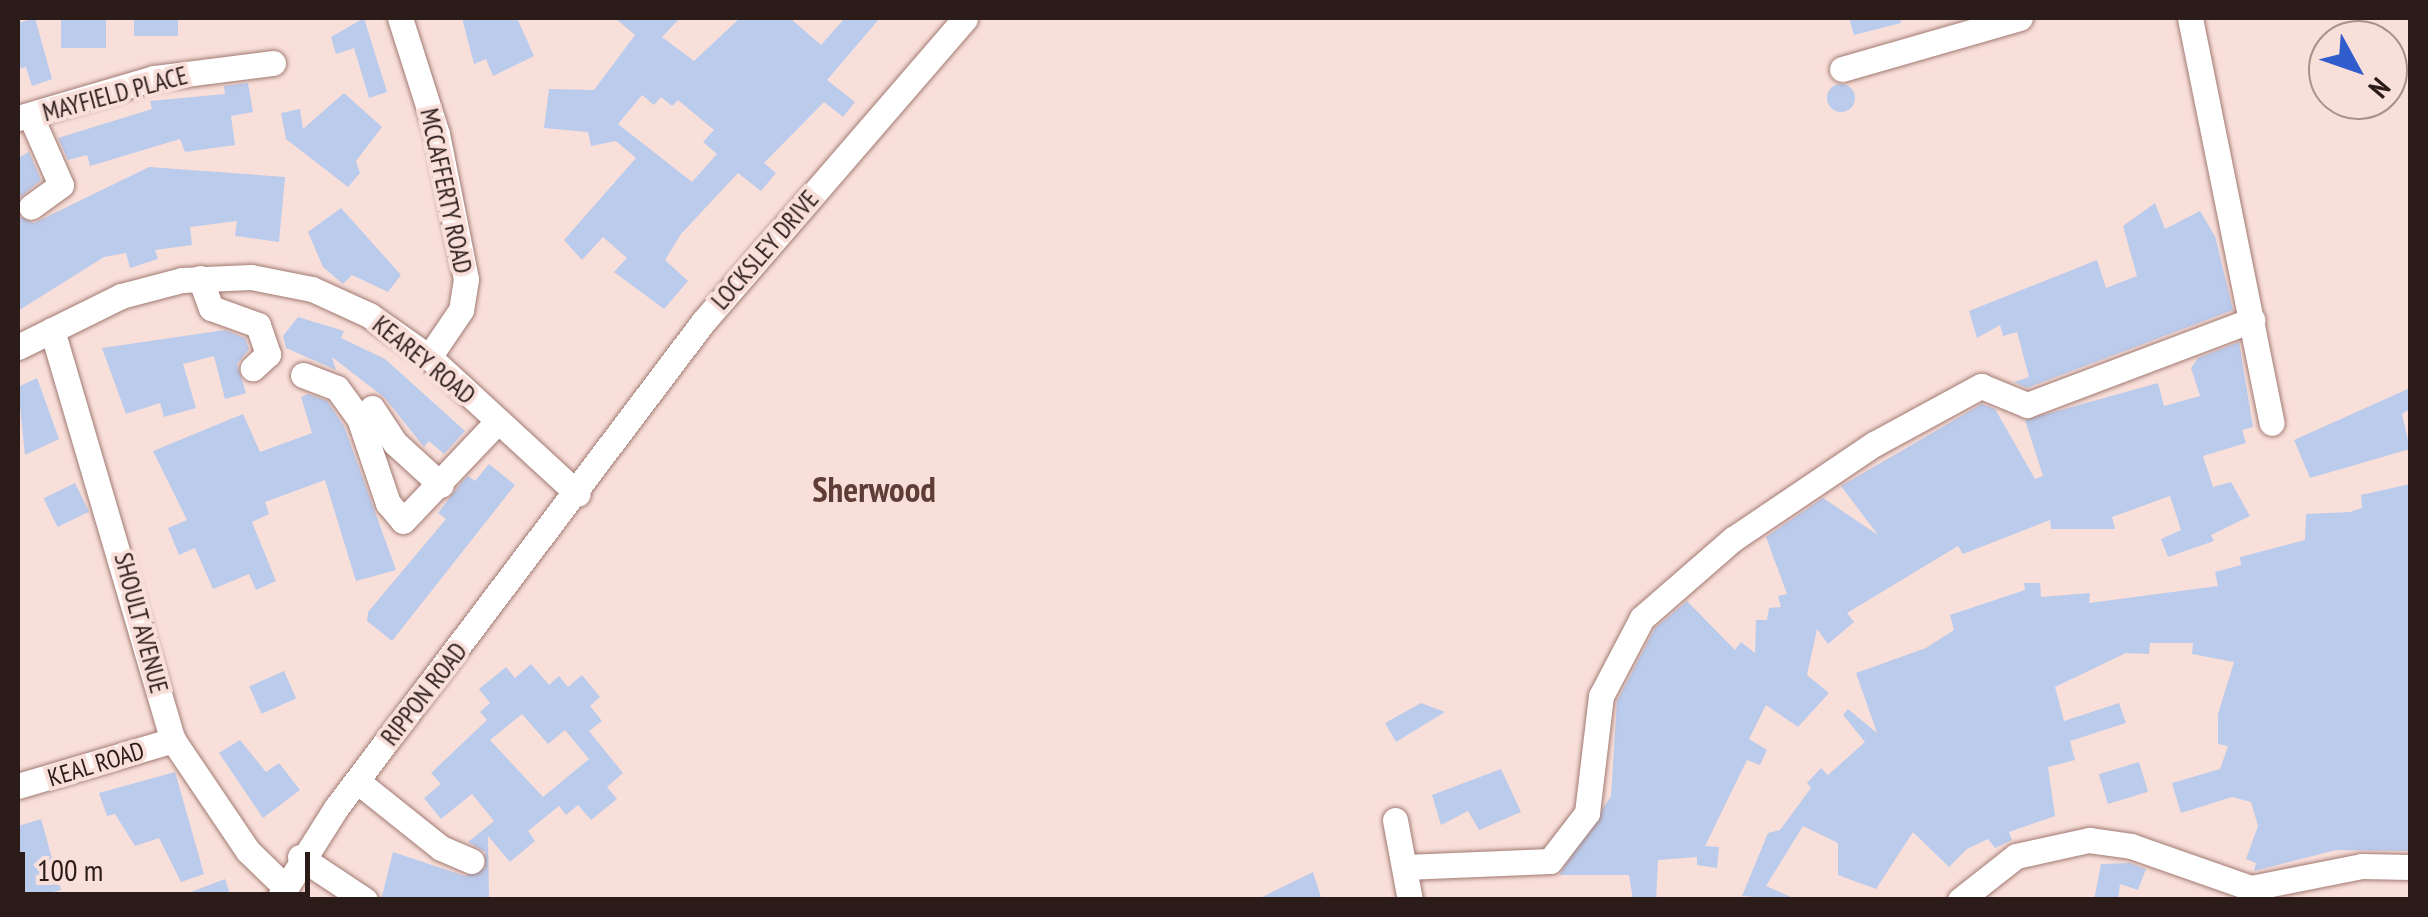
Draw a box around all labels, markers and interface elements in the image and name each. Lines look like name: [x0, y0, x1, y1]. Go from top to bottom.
north arrow: [2308, 20, 2408, 120]
street label: MAYFIELD PLACE: [39, 60, 191, 128]
text: N: [2361, 71, 2399, 106]
street label: MCCAFFERTY ROAD: [414, 105, 478, 277]
street label: LOCKSLEY DRIVE: [705, 184, 825, 316]
street label: KEAREY ROAD: [366, 309, 482, 411]
district label: Sherwood: [812, 468, 936, 510]
street label: SHOULT AVENUE: [108, 549, 174, 697]
street label: RIPPON ROAD: [375, 637, 473, 751]
street label: KEAL ROAD: [44, 735, 148, 793]
scale bar: [25, 832, 315, 894]
text: 100 m: [37, 850, 103, 889]

